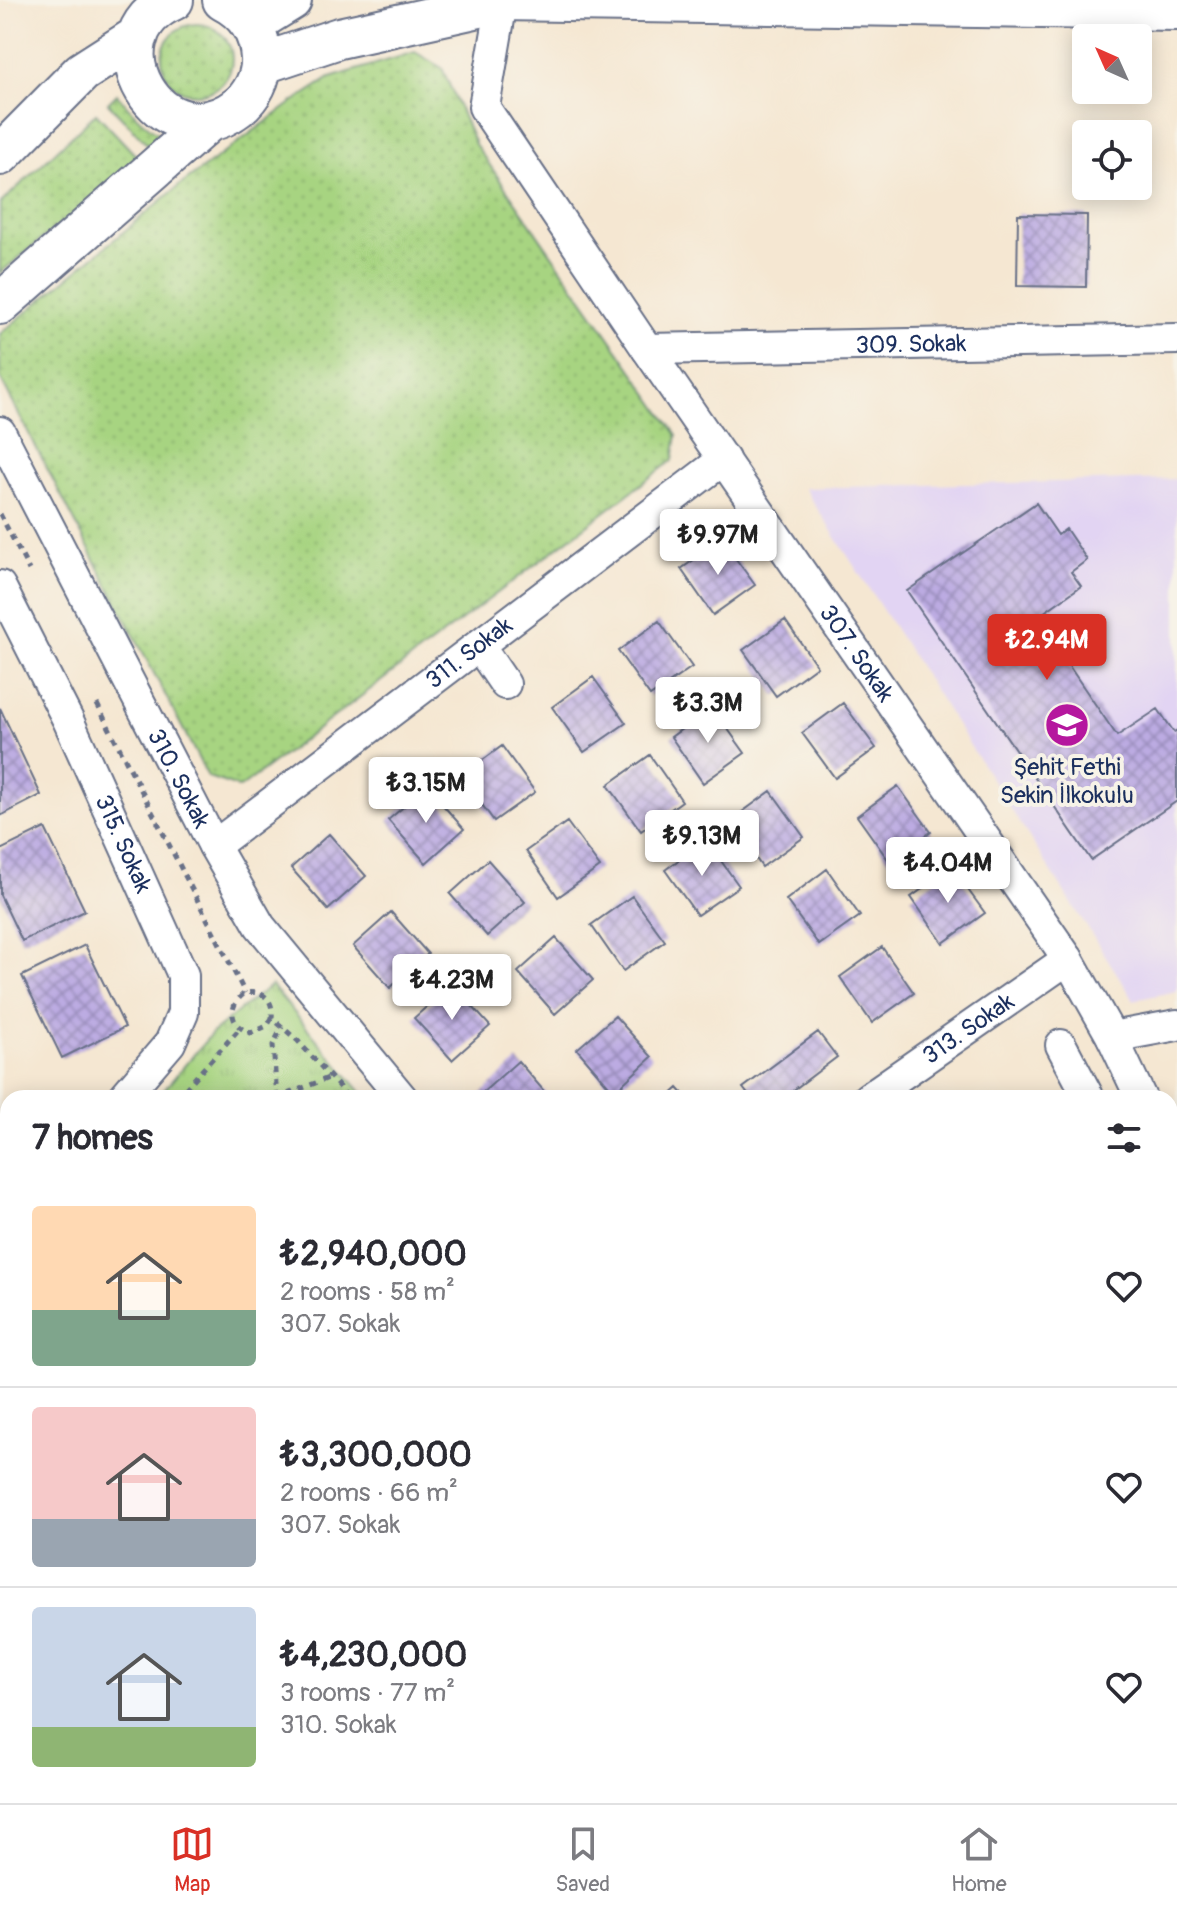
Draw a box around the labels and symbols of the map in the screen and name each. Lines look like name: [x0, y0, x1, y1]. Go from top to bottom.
north arrow: [1072, 24, 1152, 104]
street label: 309. Sokak: [855, 328, 967, 360]
pin: ₺9.97M: [653, 509, 783, 577]
street label: 307. Sokak: [814, 599, 900, 707]
street label: 311. Sokak: [420, 611, 518, 695]
pin: ₺2.94M: [982, 614, 1112, 682]
pin: ₺3.3M: [652, 677, 764, 745]
school or university icon: Şehit Fethi Sekin İlkokulu: [1043, 701, 1091, 749]
street label: 310. Sokak: [141, 724, 217, 833]
place label: Şehit Fethi Sekin İlkokulu: [1000, 753, 1134, 810]
pin: ₺3.15M: [361, 757, 491, 825]
street label: 315. Sokak: [89, 790, 158, 897]
pin: ₺9.13M: [637, 810, 767, 878]
pin: ₺4.04M: [883, 837, 1013, 905]
pin: ₺4.23M: [387, 954, 517, 1022]
street label: 313. Sokak: [917, 987, 1019, 1070]

